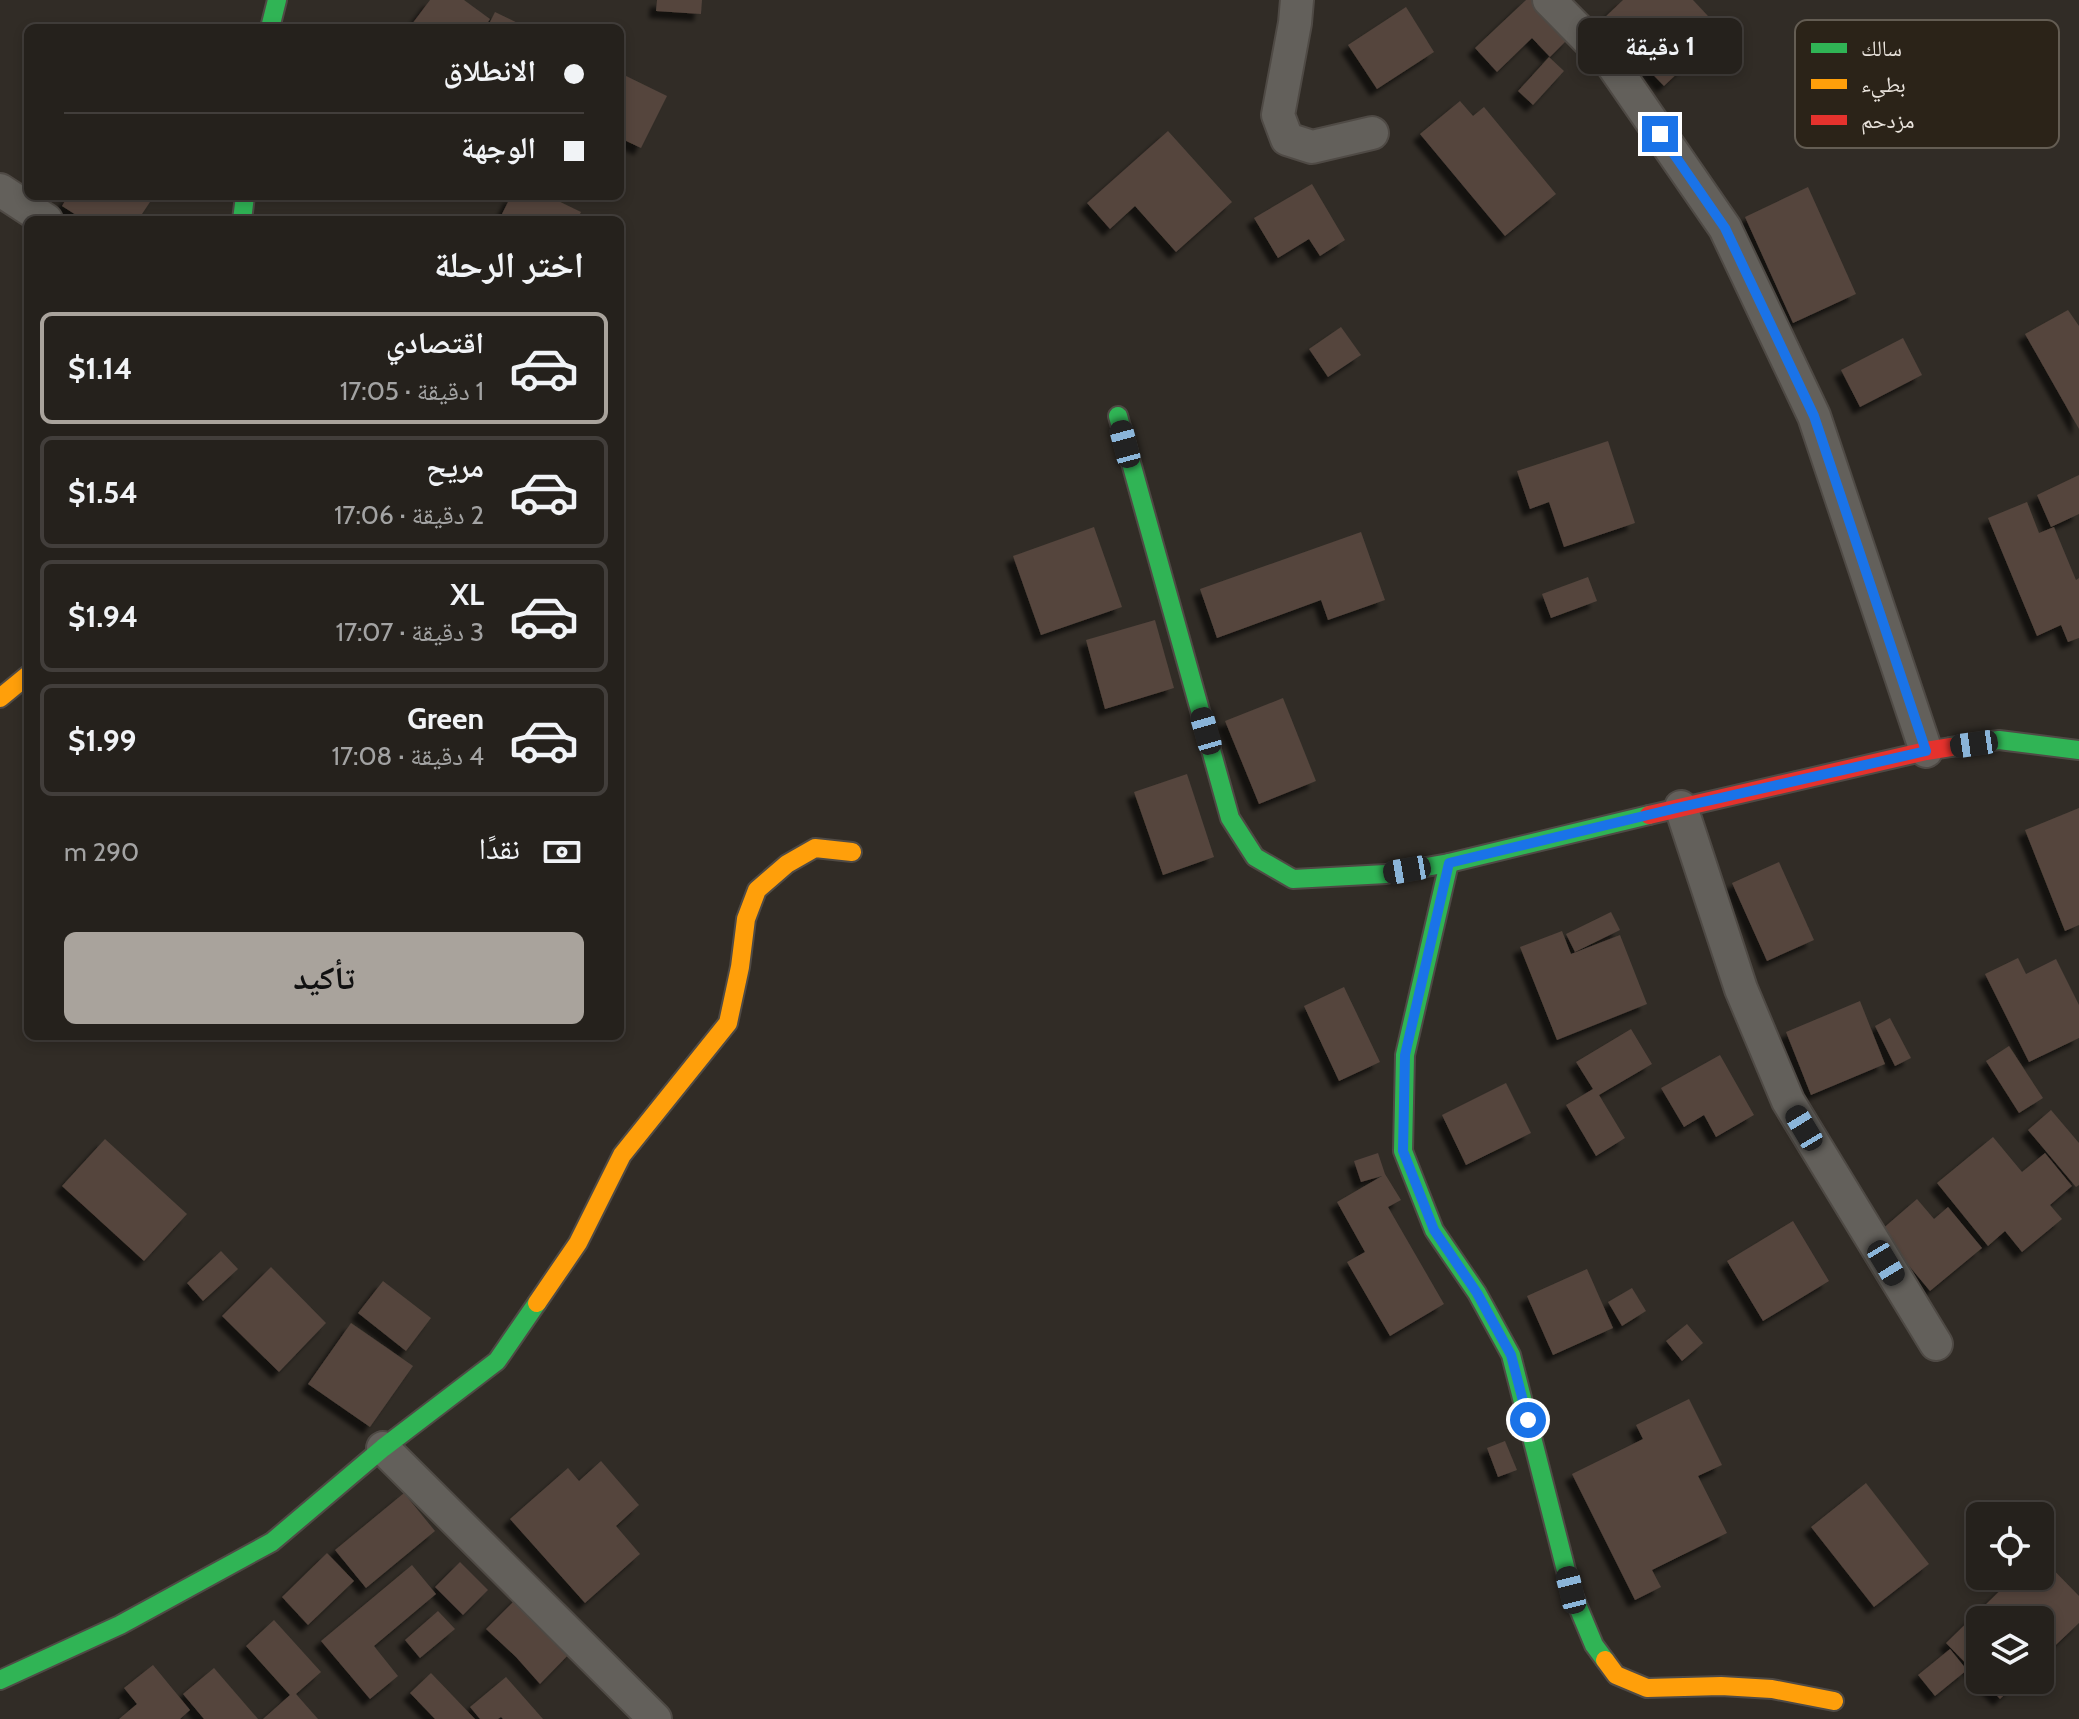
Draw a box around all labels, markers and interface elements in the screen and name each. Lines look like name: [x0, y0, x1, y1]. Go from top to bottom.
callout: 1 دقيقة: [1578, 18, 1742, 74]
legend: [1795, 20, 2059, 148]
text: 1 دقيقة: [1625, 30, 1695, 62]
text: سالك: [1861, 35, 1902, 62]
text: الانطلاق: [443, 52, 536, 89]
text: بطيء: [1861, 71, 1906, 102]
text: مزدحم: [1861, 107, 1915, 135]
route end: [1642, 116, 1678, 152]
text: الوجهة: [461, 129, 536, 166]
text: اختر الرحلة: [434, 242, 584, 286]
text: اقتصادي: [386, 324, 484, 361]
icon: car: [508, 332, 580, 404]
text: $1.14: [68, 350, 132, 387]
text: 1 دقيقة · 17:05: [340, 375, 484, 407]
car: [1107, 418, 1143, 470]
text: مريح: [426, 448, 484, 485]
icon: car: [508, 456, 580, 528]
text: $1.54: [68, 474, 138, 511]
text: 2 دقيقة · 17:06: [334, 499, 484, 531]
text: XL: [450, 576, 484, 613]
icon: car: [508, 580, 580, 652]
text: $1.94: [68, 598, 138, 635]
text: 3 دقيقة · 17:07: [335, 616, 484, 648]
text: Green: [407, 700, 484, 737]
icon: car: [508, 704, 580, 776]
car: [1188, 705, 1224, 757]
text: $1.99: [68, 722, 136, 759]
car: [1949, 729, 1999, 759]
text: 4 دقيقة · 17:08: [331, 740, 484, 772]
text: نقدًا: [479, 830, 520, 867]
icon: cash: [540, 830, 584, 874]
text: 290 m: [64, 836, 139, 868]
car: [1381, 854, 1433, 886]
button: تأكيد: [64, 932, 584, 1024]
car: [1781, 1101, 1827, 1155]
car: [1863, 1236, 1909, 1290]
route start: [1510, 1402, 1546, 1438]
map controls: [1966, 1502, 2054, 1694]
button: locate: [1966, 1502, 2054, 1590]
car: [1554, 1564, 1588, 1616]
button: layers: [1966, 1606, 2054, 1694]

